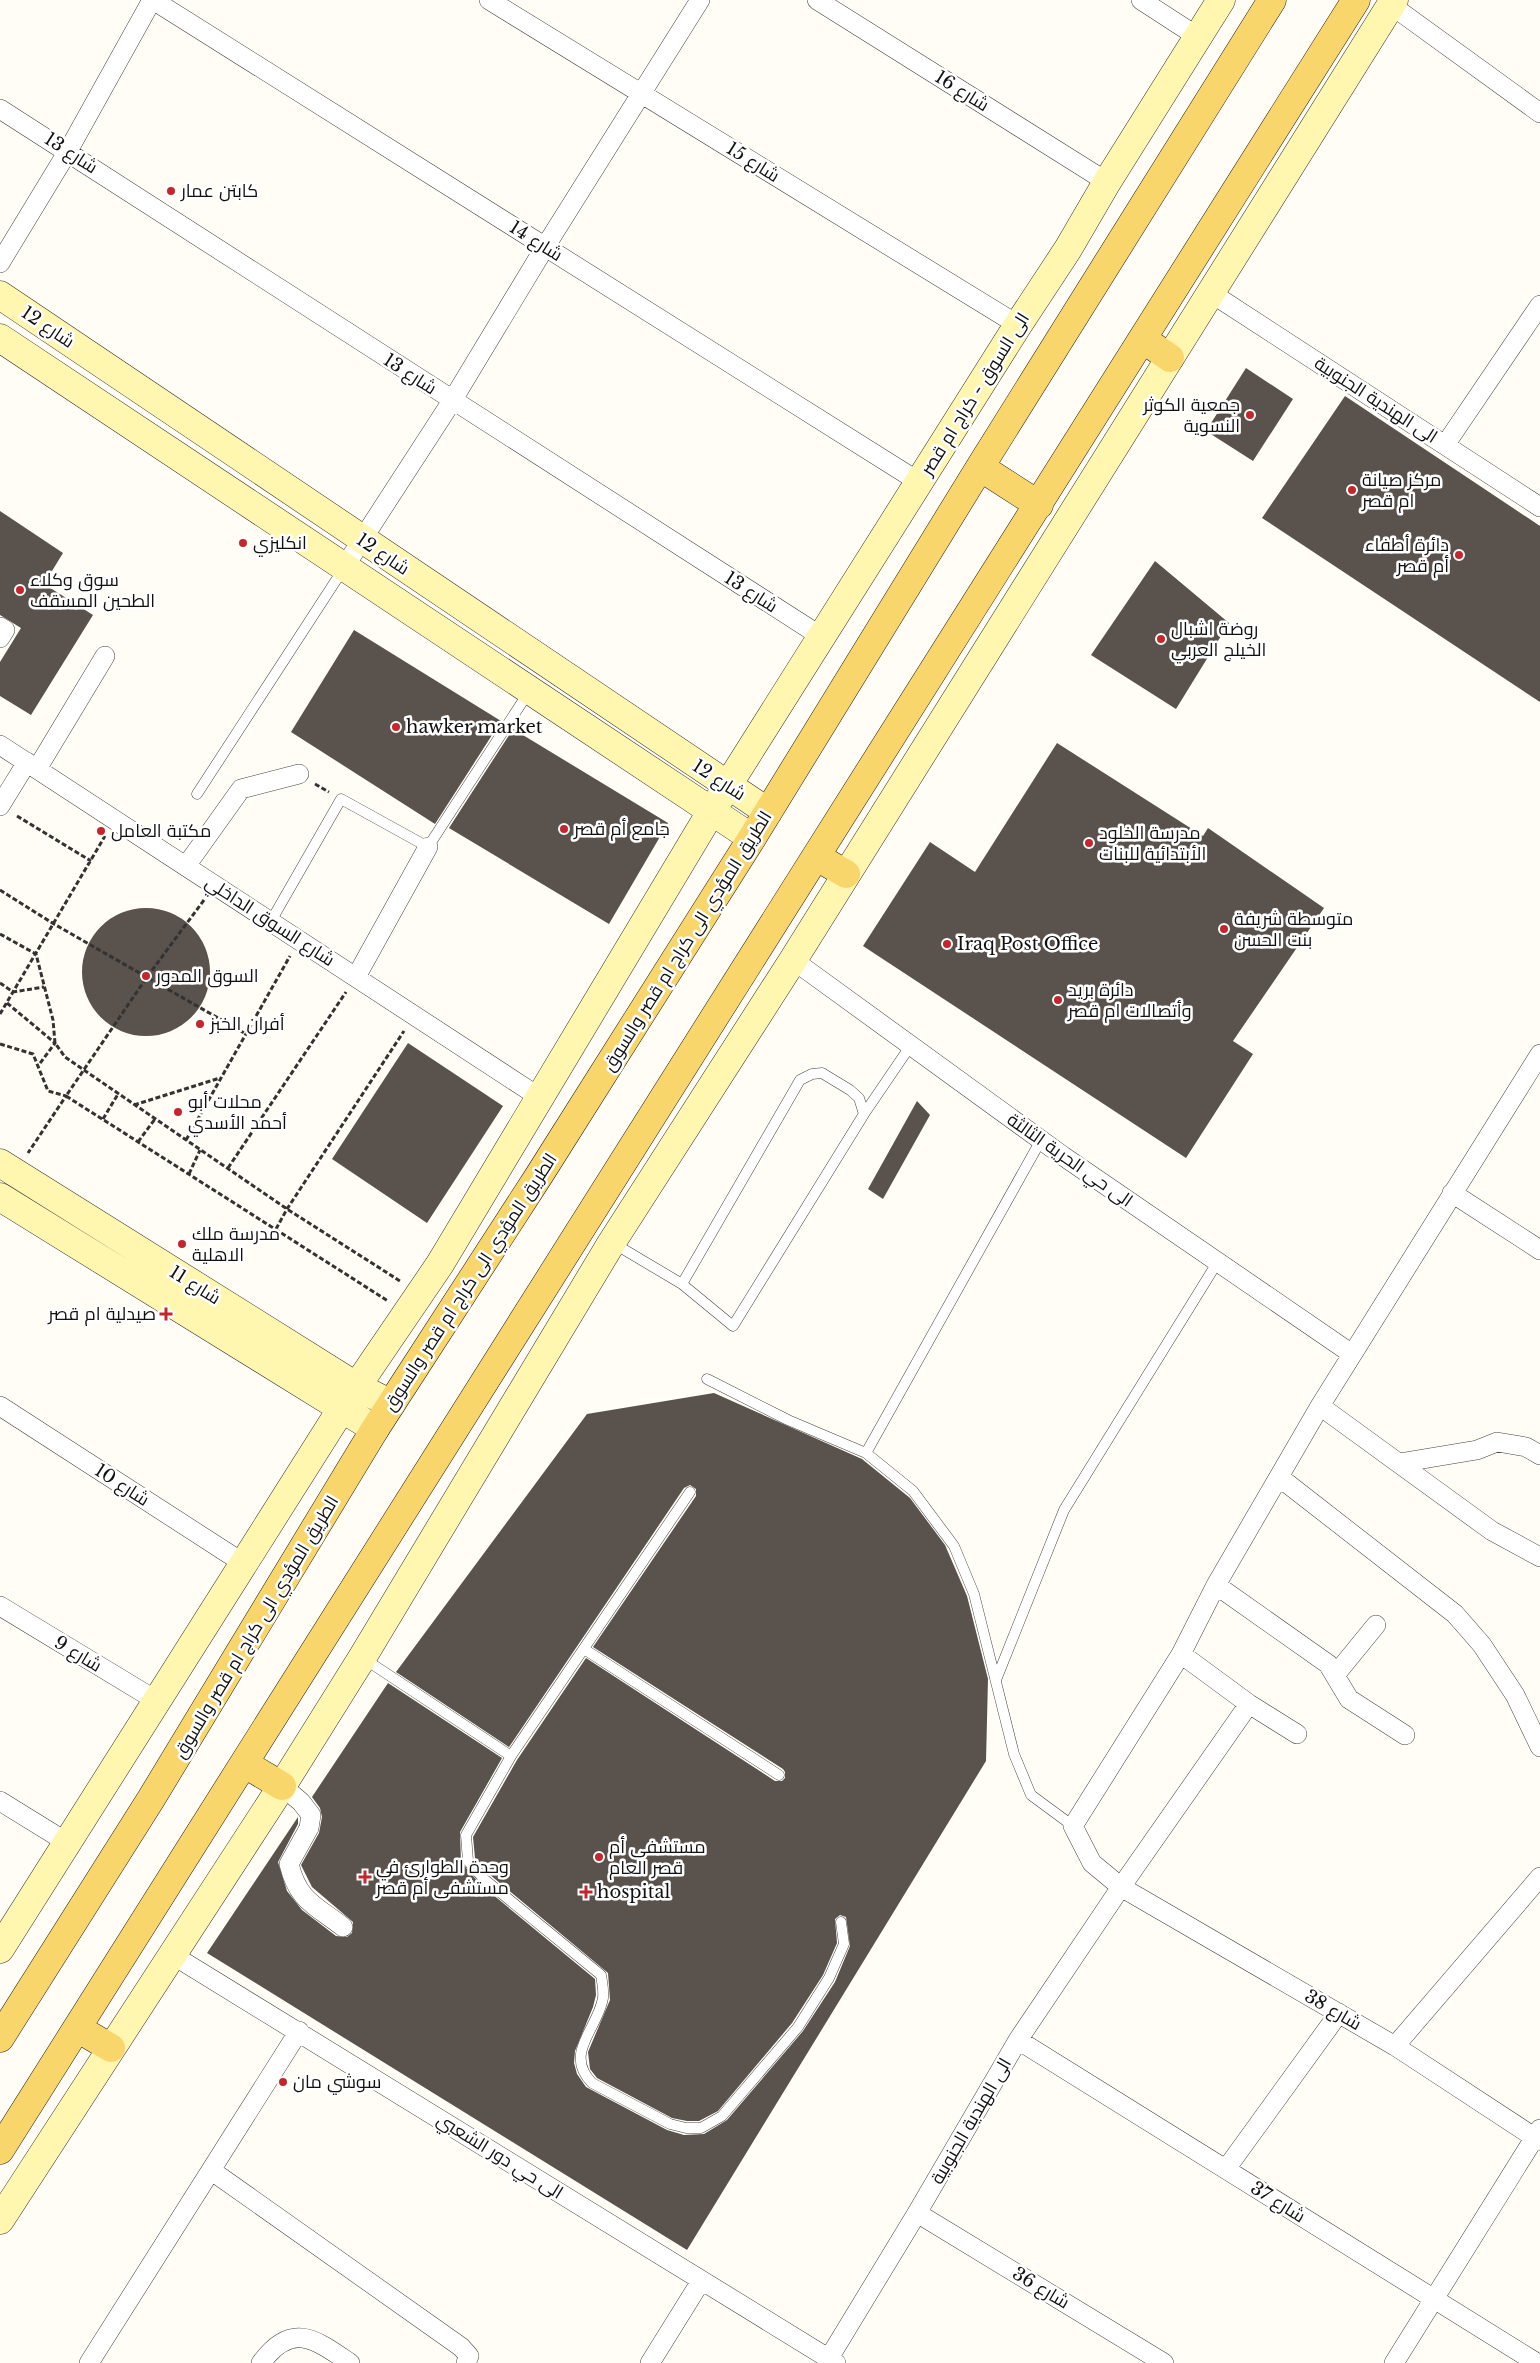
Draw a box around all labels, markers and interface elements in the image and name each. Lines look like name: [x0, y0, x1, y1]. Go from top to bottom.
street label: شارع 16: [930, 66, 993, 117]
street label: شارع 13: [40, 128, 102, 179]
street label: شارع 15: [722, 137, 784, 188]
place label: كابتن عمار: [180, 180, 258, 202]
marker: كابتن عمار: [165, 185, 177, 197]
street label: شارع 14: [505, 216, 567, 267]
street label: شارع 12: [17, 301, 79, 353]
street label: الى السوق - كراج ام قصر: [915, 309, 1035, 481]
street label: شارع 13: [379, 349, 441, 400]
street label: الى الهندية الجنوبية: [1310, 352, 1442, 448]
place label: جمعية الكوثر النسوية: [1142, 394, 1240, 437]
marker: جمعية الكوثر النسوية: [1244, 409, 1256, 421]
place label: مركز صيانة ام قصر: [1361, 469, 1441, 513]
marker: مركز صيانة ام قصر: [1346, 484, 1358, 496]
street label: شارع 12: [352, 528, 414, 580]
place label: انكليزي: [253, 532, 307, 557]
place label: دائرة أطفاء أم قصر: [1365, 534, 1449, 578]
marker: انكليزي: [237, 537, 249, 549]
marker: دائرة أطفاء أم قصر: [1453, 549, 1465, 561]
street label: شارع 13: [720, 567, 782, 618]
place label: سوق وكلاء الطحين المسقف: [30, 569, 155, 612]
marker: سوق وكلاء الطحين المسقف: [14, 584, 26, 596]
place label: روضة اشبال الخيلج العربي: [1171, 618, 1266, 664]
marker: روضة اشبال الخيلج العربي: [1155, 633, 1167, 645]
place label: hawker market: [406, 716, 543, 738]
marker: hawker market: [390, 721, 402, 733]
street label: شارع 12: [688, 755, 750, 806]
street label: الطريق المؤدي الى كراج ام قصر والسوق: [598, 807, 779, 1077]
place label: جامع أم قصر: [573, 818, 670, 841]
place label: مكتبة العامل: [111, 820, 211, 842]
place label: مدرسة الخلود الأبتدائية للبنات: [1099, 822, 1206, 865]
marker: جامع أم قصر: [558, 823, 570, 835]
marker: مكتبة العامل: [95, 825, 107, 837]
marker: مدرسة الخلود الأبتدائية للبنات: [1083, 837, 1095, 849]
street label: شارع السوق الداخلي: [200, 871, 339, 973]
place label: متوسطة شريفة بنت الحسن: [1234, 908, 1353, 951]
marker: متوسطة شريفة بنت الحسن: [1218, 923, 1230, 935]
place label: Iraq Post Office: [957, 933, 1098, 955]
marker: Iraq Post Office: [941, 938, 953, 950]
place label: السوق المدور: [155, 965, 259, 988]
marker: السوق المدور: [140, 970, 152, 982]
place label: دائرة بريد وأتصالات ام قصر: [1067, 979, 1191, 1023]
marker: دائرة بريد وأتصالات ام قصر: [1052, 994, 1064, 1006]
place label: أفران الخبز: [209, 1013, 285, 1035]
marker: أفران الخبز: [194, 1018, 206, 1030]
place label: محلات أبو أحمد الأسدي: [188, 1091, 287, 1137]
marker: محلات أبو أحمد الأسدي: [172, 1106, 184, 1118]
street label: الى حي الحرية الثالثة: [1001, 1108, 1137, 1214]
street label: الطريق المؤدي الى كراج ام قصر والسوق: [378, 1149, 564, 1416]
place label: مدرسة ملك الاهلية: [192, 1223, 280, 1266]
marker: مدرسة ملك الاهلية: [176, 1238, 188, 1250]
street label: شارع 11: [165, 1261, 225, 1310]
place label: صيدلية ام قصر: [47, 1303, 156, 1326]
marker: صيدلية ام قصر: [160, 1308, 172, 1320]
street label: شارع 10: [90, 1459, 154, 1512]
street label: الطريق المؤدي الى كراج ام قصر والسوق: [169, 1492, 346, 1764]
street label: شارع 9: [50, 1631, 106, 1678]
place label: مستشفى أم قصر العام: [609, 1836, 706, 1880]
marker: مستشفى أم قصر العام: [593, 1851, 605, 1863]
place label: وحدة الطوارئ في مستشفى أم قصر: [375, 1856, 509, 1900]
marker: وحدة الطوارئ في مستشفى أم قصر: [358, 1870, 372, 1884]
place label: hospital: [597, 1881, 670, 1903]
marker: hospital: [579, 1885, 593, 1899]
street label: شارع 38: [1300, 1985, 1365, 2036]
street label: الى الهندية الجنوبية: [926, 2054, 1016, 2188]
place label: سوشي مان: [293, 2071, 381, 2095]
marker: سوشي مان: [277, 2076, 289, 2088]
street label: الى حي دور الشعبي: [431, 2108, 567, 2206]
street label: شارع 37: [1246, 2177, 1309, 2228]
street label: شارع 36: [1008, 2262, 1074, 2314]

